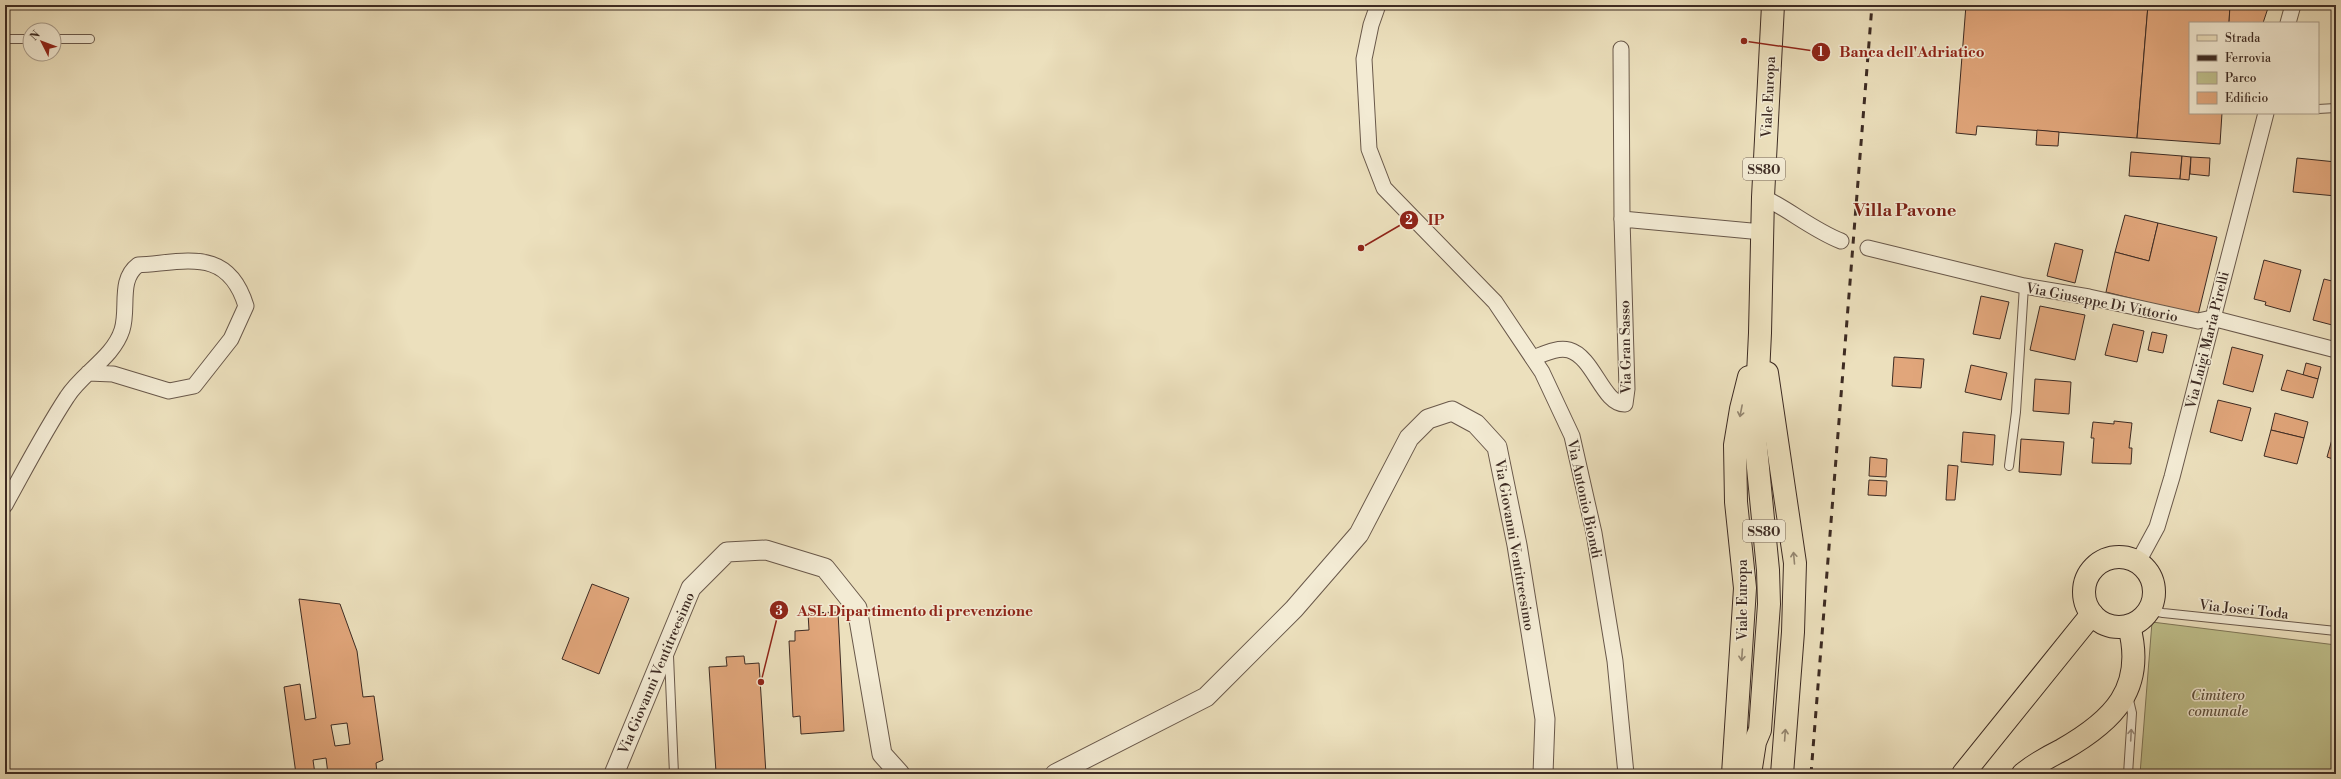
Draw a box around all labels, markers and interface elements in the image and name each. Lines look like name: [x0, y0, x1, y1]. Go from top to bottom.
north arrow: [22, 22, 62, 62]
legend: [2189, 22, 2319, 114]
text: N: [27, 28, 44, 44]
text: Strada: [2225, 31, 2261, 46]
callout: Banca dell'Adriatico: [1811, 38, 1992, 65]
text: Banca dell'Adriatico: [1839, 43, 1985, 62]
text: 1: [1818, 45, 1824, 60]
text: Ferrovia: [2225, 51, 2272, 66]
street label: Viale Europa: [1758, 55, 1780, 139]
text: Parco: [2225, 71, 2257, 86]
text: Edificio: [2225, 91, 2268, 106]
road number: SS80: [1743, 158, 1785, 180]
district label: Villa Pavone: [1852, 199, 1957, 222]
callout: IP: [1399, 207, 1452, 234]
text: IP: [1428, 211, 1445, 230]
text: 2: [1405, 213, 1413, 228]
street label: Via Luigi Maria Pirelli: [2182, 269, 2234, 412]
street label: Via Giuseppe Di Vittorio: [2023, 279, 2179, 327]
street label: Via Gran Sasso: [1616, 300, 1636, 395]
one-way arrow: [1736, 404, 1744, 417]
street label: Via Antonio Biondi: [1562, 437, 1606, 561]
street label: Via Giovanni Ventitreesimo: [1490, 457, 1538, 633]
road number: SS80: [1743, 520, 1785, 542]
one-way arrow: [1790, 552, 1798, 565]
street label: Viale Europa: [1734, 558, 1752, 642]
street label: Via Giovanni Ventitreesimo: [614, 590, 699, 758]
street label: Via Josei Toda: [2197, 596, 2290, 624]
callout: ASL Dipartimento di prevenzione: [769, 597, 1041, 624]
text: ASL Dipartimento di prevenzione: [796, 602, 1033, 621]
text: 3: [775, 604, 783, 619]
one-way arrow: [1738, 648, 1745, 661]
park label: Cimitero comunale: [2188, 687, 2248, 721]
one-way arrow: [1782, 729, 1789, 742]
one-way arrow: [2128, 729, 2135, 742]

